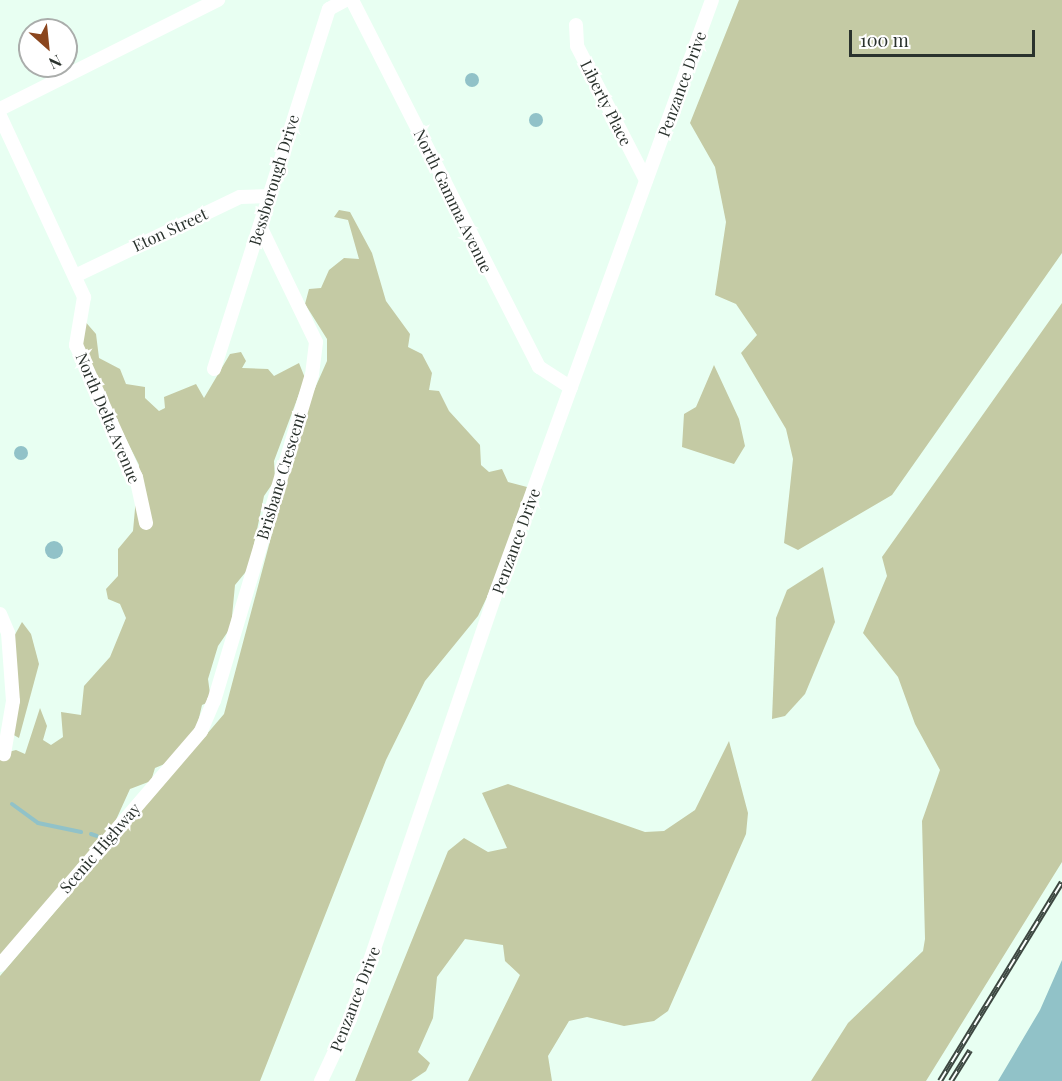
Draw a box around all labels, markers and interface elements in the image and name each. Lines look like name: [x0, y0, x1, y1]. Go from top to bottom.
north arrow: [18, 18, 78, 78]
scale bar: [852, 18, 1038, 56]
text: 100 m: [860, 28, 909, 52]
street label: Penzance Drive: [654, 29, 710, 139]
text: N: [46, 51, 65, 75]
street label: Liberty Place: [576, 57, 636, 149]
street label: Bessborough Drive: [245, 112, 303, 248]
street label: North Gamma Avenue: [410, 126, 496, 276]
street label: Eton Street: [129, 204, 211, 256]
street label: North Delta Avenue: [72, 350, 144, 486]
street label: Brisbane Crescent: [253, 410, 309, 542]
street label: Penzance Drive: [488, 486, 544, 596]
street label: Scenic Highway: [56, 799, 144, 897]
street label: Penzance Drive: [326, 944, 384, 1054]

